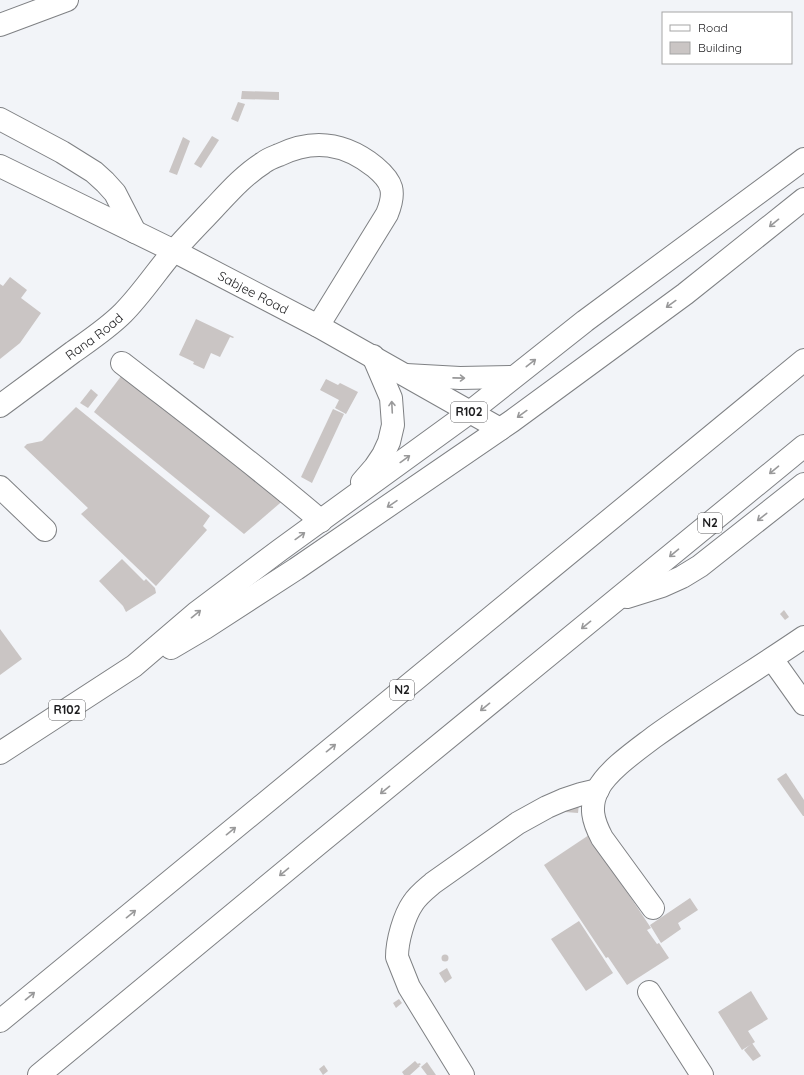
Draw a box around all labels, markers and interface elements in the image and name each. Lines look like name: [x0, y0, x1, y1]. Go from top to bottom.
legend: [662, 12, 792, 64]
text: Road: [698, 20, 728, 35]
text: Building: [698, 40, 742, 55]
one-way arrow: [768, 219, 779, 228]
street label: Sabjee Road: [215, 267, 291, 317]
one-way arrow: [666, 300, 677, 308]
street label: Rana Road: [62, 309, 126, 363]
one-way arrow: [525, 359, 536, 368]
one-way arrow: [452, 374, 465, 382]
one-way arrow: [388, 401, 395, 414]
road number: R102: [451, 402, 487, 422]
one-way arrow: [516, 410, 527, 418]
one-way arrow: [400, 455, 411, 463]
one-way arrow: [769, 466, 779, 475]
one-way arrow: [386, 500, 397, 508]
one-way arrow: [757, 512, 768, 521]
road number: N2: [698, 513, 722, 533]
one-way arrow: [295, 532, 306, 540]
one-way arrow: [668, 549, 679, 558]
one-way arrow: [191, 609, 202, 618]
one-way arrow: [581, 621, 592, 630]
road number: N2: [390, 680, 414, 700]
road number: R102: [49, 700, 85, 720]
one-way arrow: [480, 703, 491, 712]
one-way arrow: [326, 744, 337, 753]
one-way arrow: [379, 785, 390, 794]
one-way arrow: [226, 827, 236, 836]
one-way arrow: [279, 868, 290, 877]
one-way arrow: [125, 909, 136, 918]
one-way arrow: [25, 992, 36, 1001]

